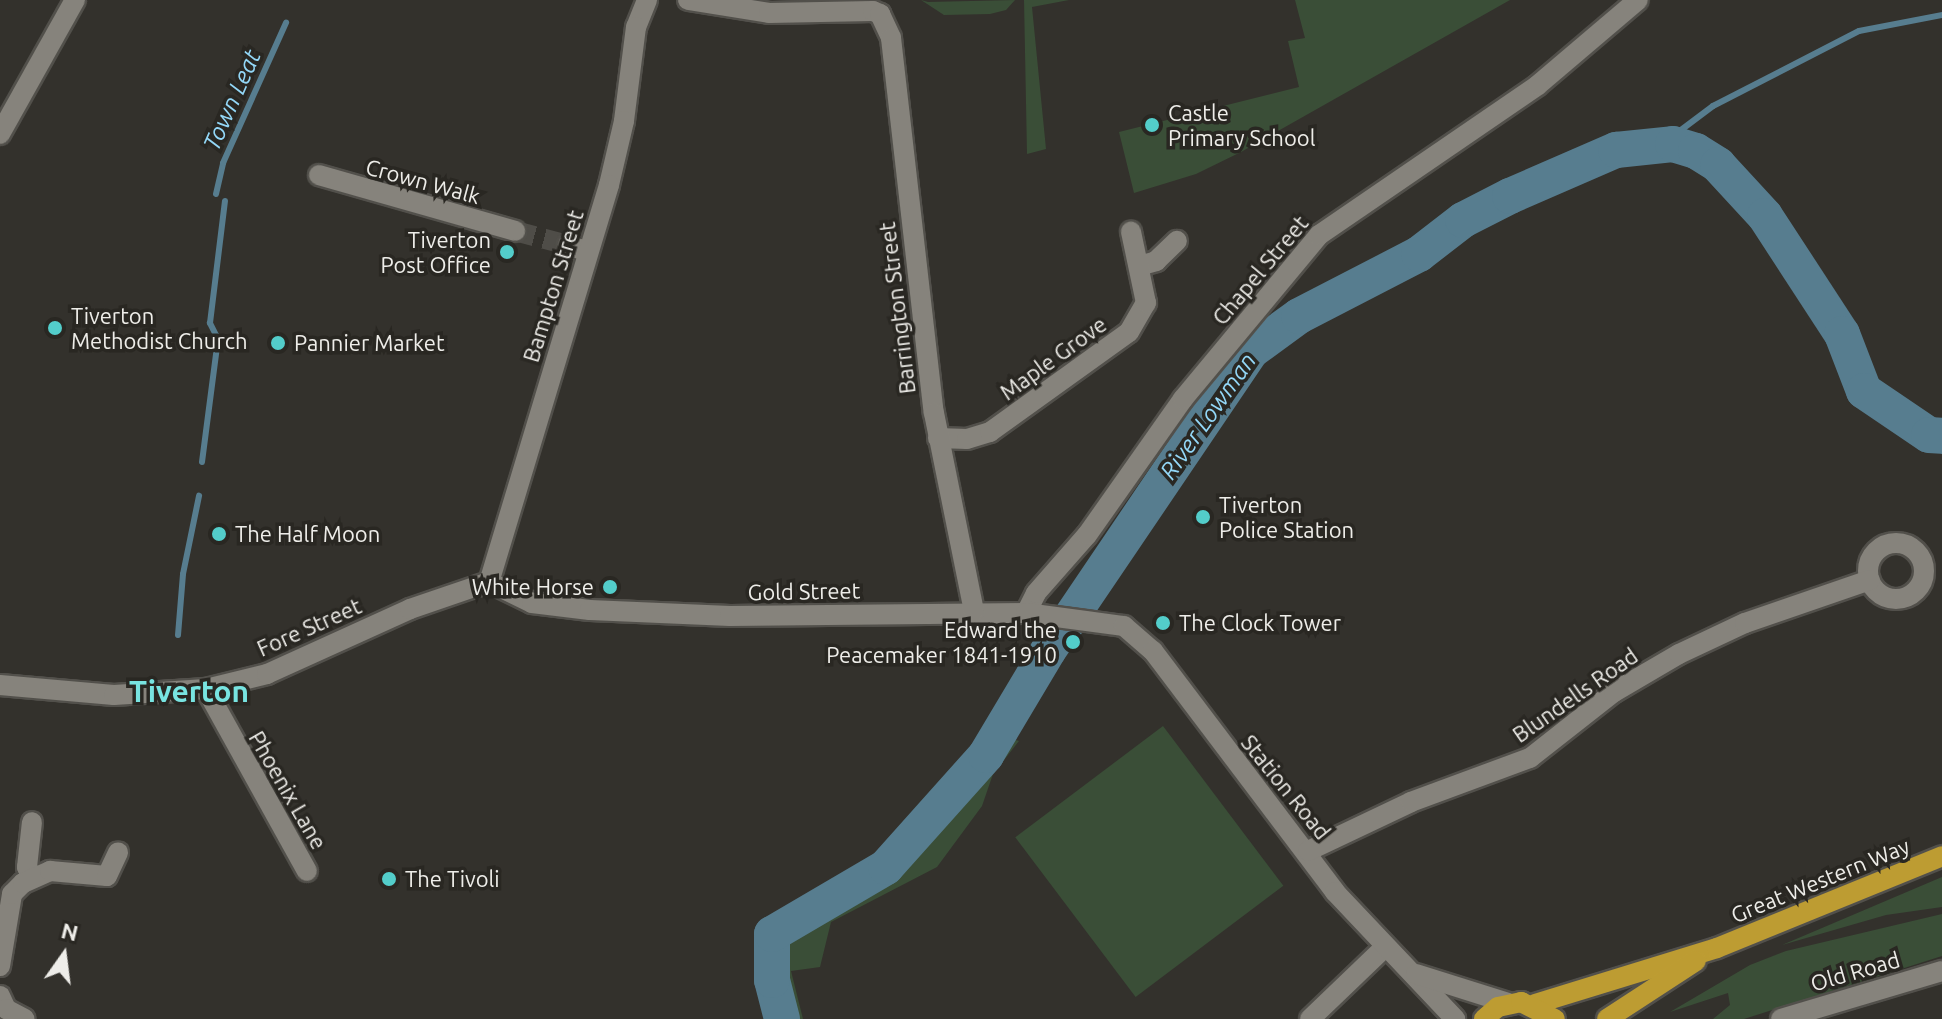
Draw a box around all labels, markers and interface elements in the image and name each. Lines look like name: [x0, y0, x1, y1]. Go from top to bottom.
water label: Town Leat: [197, 45, 267, 155]
place label: Castle Primary School: [1168, 99, 1315, 150]
marker: Castle Primary School: [1143, 116, 1161, 134]
street label: Crown Walk: [363, 153, 483, 209]
street label: Bampton Street: [517, 207, 589, 365]
street label: Chapel Street: [1207, 210, 1313, 330]
street label: Barrington Street: [873, 221, 921, 395]
place label: Tiverton Post Office: [380, 226, 491, 278]
marker: Tiverton Post Office: [498, 243, 516, 261]
place label: Tiverton Methodist Church: [71, 302, 248, 354]
street label: Maple Grove: [995, 311, 1111, 405]
marker: Tiverton Methodist Church: [46, 319, 64, 337]
place label: Pannier Market: [294, 330, 445, 356]
marker: Pannier Market: [269, 334, 287, 352]
water label: River Lowman: [1154, 347, 1262, 485]
place label: Tiverton Police Station: [1219, 491, 1354, 542]
marker: Tiverton Police Station: [1194, 508, 1212, 526]
place label: The Half Moon: [235, 521, 380, 547]
marker: The Half Moon: [210, 525, 228, 543]
place label: White Horse: [472, 574, 594, 600]
street label: Gold Street: [748, 577, 860, 605]
marker: White Horse: [601, 578, 619, 596]
street label: Fore Street: [253, 592, 365, 662]
place label: The Clock Tower: [1179, 610, 1341, 636]
marker: The Clock Tower: [1154, 614, 1172, 632]
place label: Edward the Peacemaker 1841-1910: [826, 616, 1057, 668]
marker: Edward the Peacemaker 1841-1910: [1064, 633, 1082, 651]
street label: Blundells Road: [1507, 642, 1643, 748]
district label: Tiverton: [129, 673, 249, 709]
street label: Phoenix Lane: [244, 726, 332, 854]
street label: Station Road: [1236, 729, 1336, 845]
street label: Great Western Way: [1727, 832, 1913, 928]
place label: The Tivoli: [405, 866, 500, 892]
marker: The Tivoli: [380, 870, 398, 888]
north arrow: [24, 915, 104, 995]
text: N: [59, 917, 81, 945]
street label: Old Road: [1807, 946, 1903, 996]

